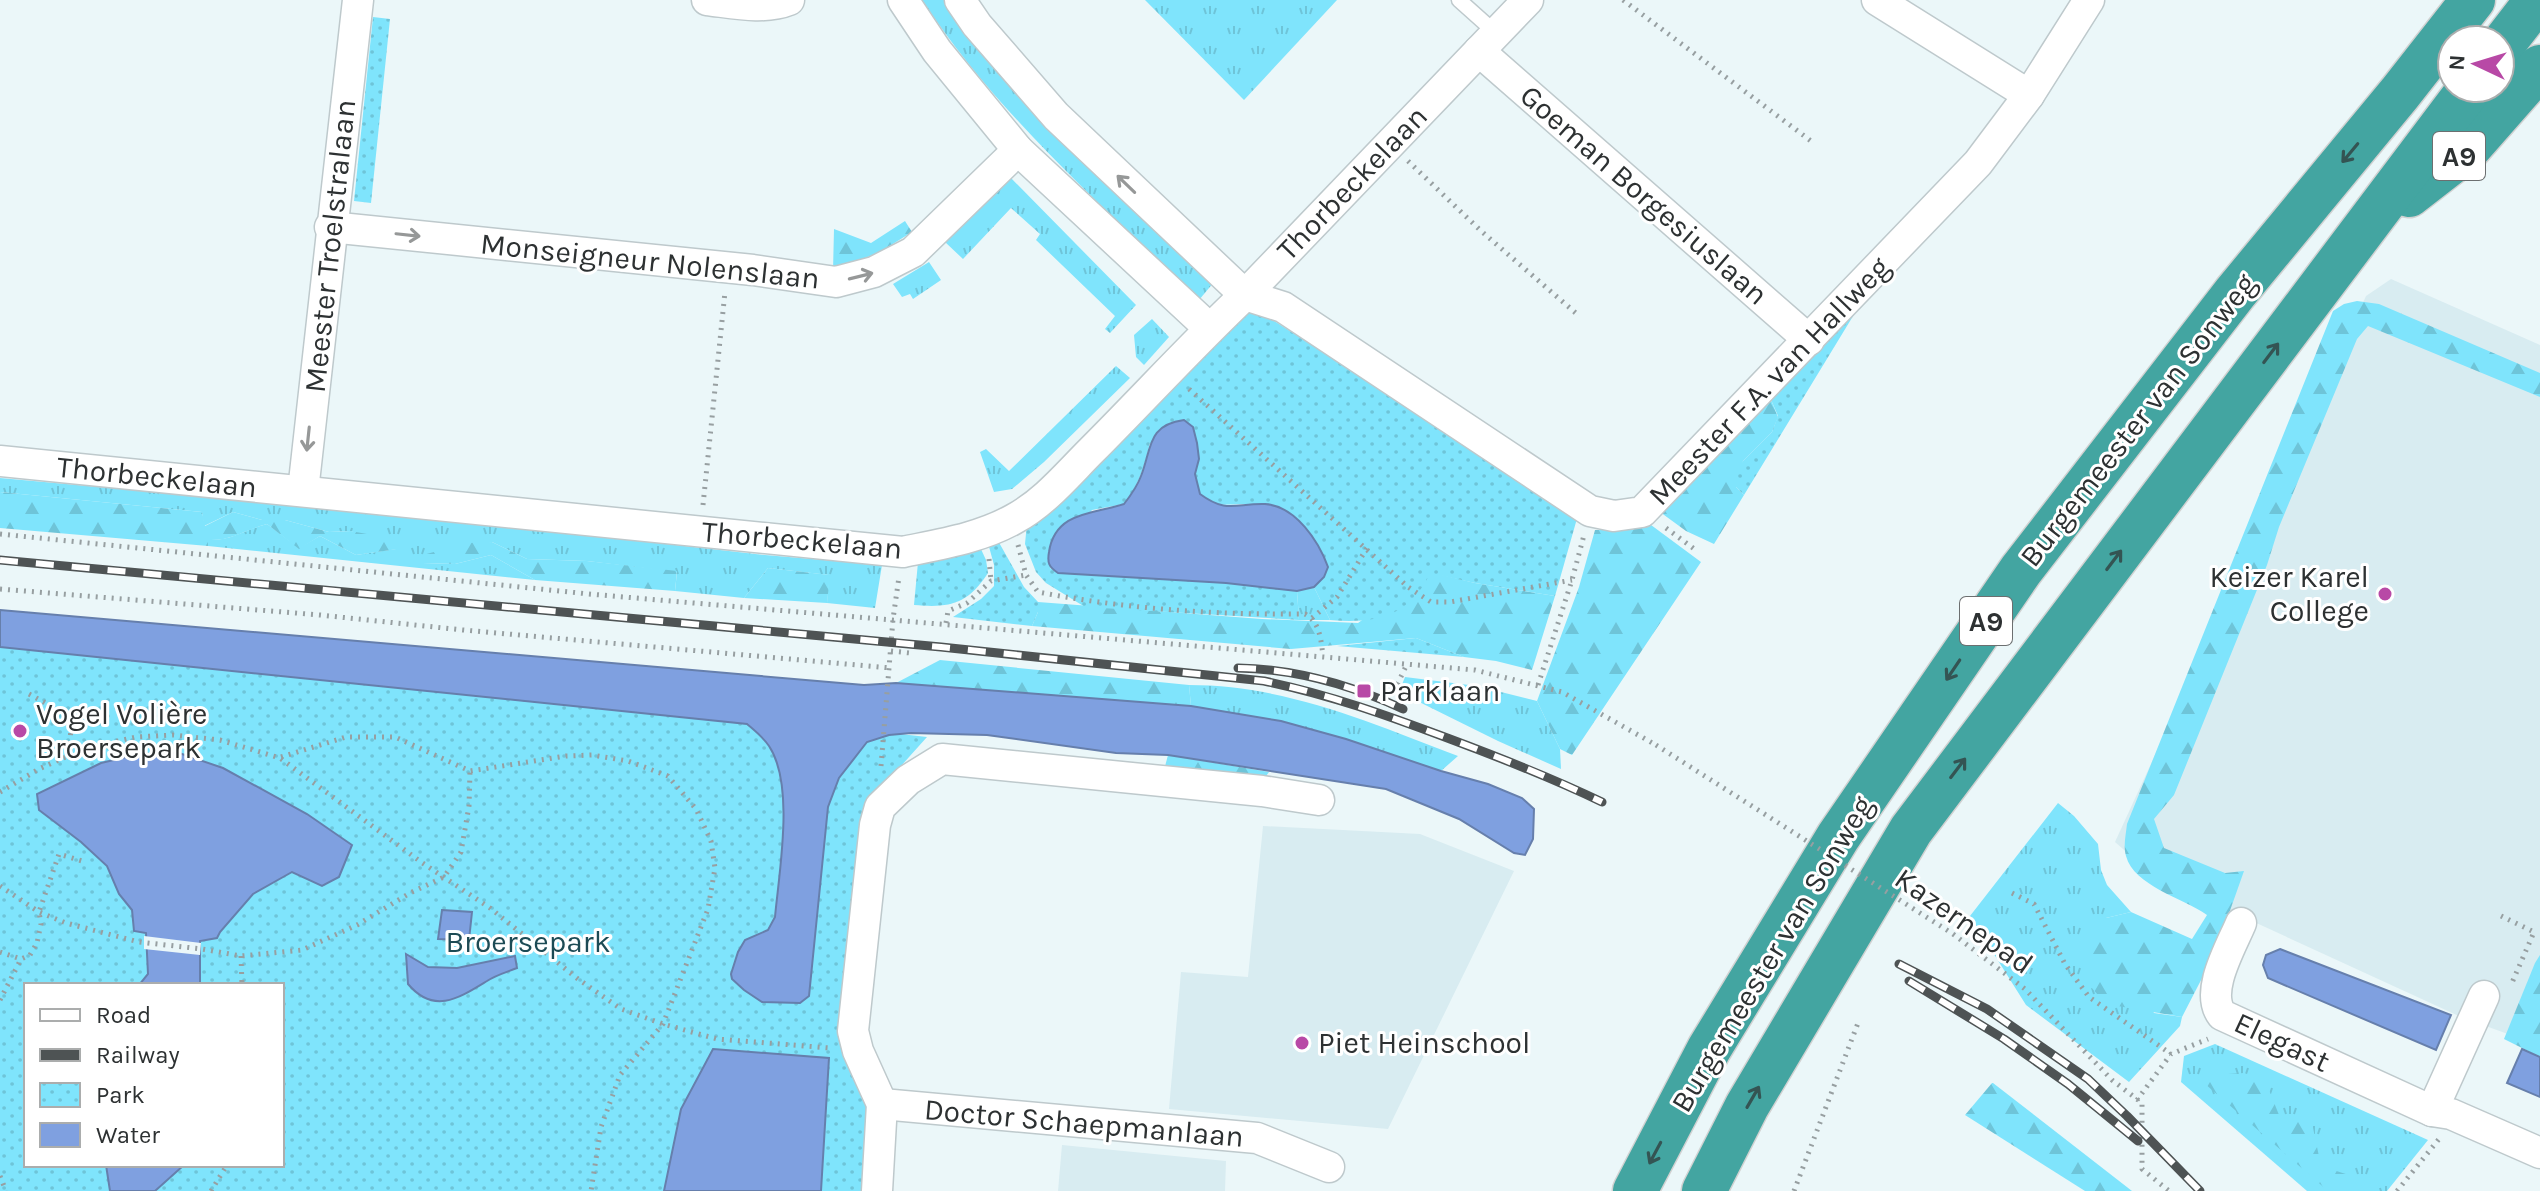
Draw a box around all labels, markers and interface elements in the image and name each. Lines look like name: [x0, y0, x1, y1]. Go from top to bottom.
north arrow: [2436, 24, 2516, 104]
text: N: [2444, 54, 2471, 71]
street label: Goeman Borgesiuslaan: [1513, 77, 1775, 313]
street label: Meester Troelstralaan: [297, 98, 363, 394]
street label: Thorbeckelaan: [1269, 98, 1435, 268]
road number: A9: [2433, 132, 2485, 180]
one-way arrow: [2341, 142, 2359, 163]
one-way arrow: [1116, 174, 1136, 193]
street label: Monseigneur Nolenslaan: [479, 225, 821, 297]
one-way arrow: [394, 228, 421, 243]
street label: Meester F.A. van Hallweg: [1641, 249, 1897, 513]
street label: Burgemeester van Sonweg: [2012, 266, 2264, 574]
one-way arrow: [847, 267, 873, 282]
one-way arrow: [2262, 343, 2279, 364]
one-way arrow: [301, 425, 316, 452]
street label: Thorbeckelaan: [55, 449, 259, 505]
street label: Thorbeckelaan: [700, 513, 904, 567]
one-way arrow: [2106, 550, 2123, 571]
place label: Keizer Karel College: [2209, 559, 2369, 629]
marker: Keizer Karel College: [2376, 585, 2394, 603]
road number: A9: [1960, 597, 2012, 645]
one-way arrow: [1945, 658, 1961, 680]
place label: Parklaan: [1380, 673, 1500, 709]
marker: Parklaan: [1355, 682, 1373, 700]
place label: Vogel Volière Broersepark: [36, 696, 207, 766]
marker: Vogel Volière Broersepark: [11, 722, 29, 740]
one-way arrow: [1949, 757, 1966, 779]
street label: Burgemeester van Sonweg: [1663, 789, 1881, 1119]
street label: Kazernepad: [1888, 860, 2040, 982]
park label: Broersepark: [445, 924, 611, 960]
legend: [24, 983, 284, 1167]
text: Road: [96, 1001, 151, 1029]
street label: Elegast: [2229, 1004, 2335, 1080]
place label: Piet Heinschool: [1318, 1025, 1530, 1061]
marker: Piet Heinschool: [1293, 1034, 1311, 1052]
text: Railway: [96, 1041, 180, 1069]
text: Park: [96, 1081, 145, 1109]
one-way arrow: [1745, 1086, 1761, 1109]
street label: Doctor Schaepmanlaan: [923, 1091, 1245, 1155]
text: Water: [96, 1121, 160, 1149]
one-way arrow: [1647, 1140, 1663, 1164]

